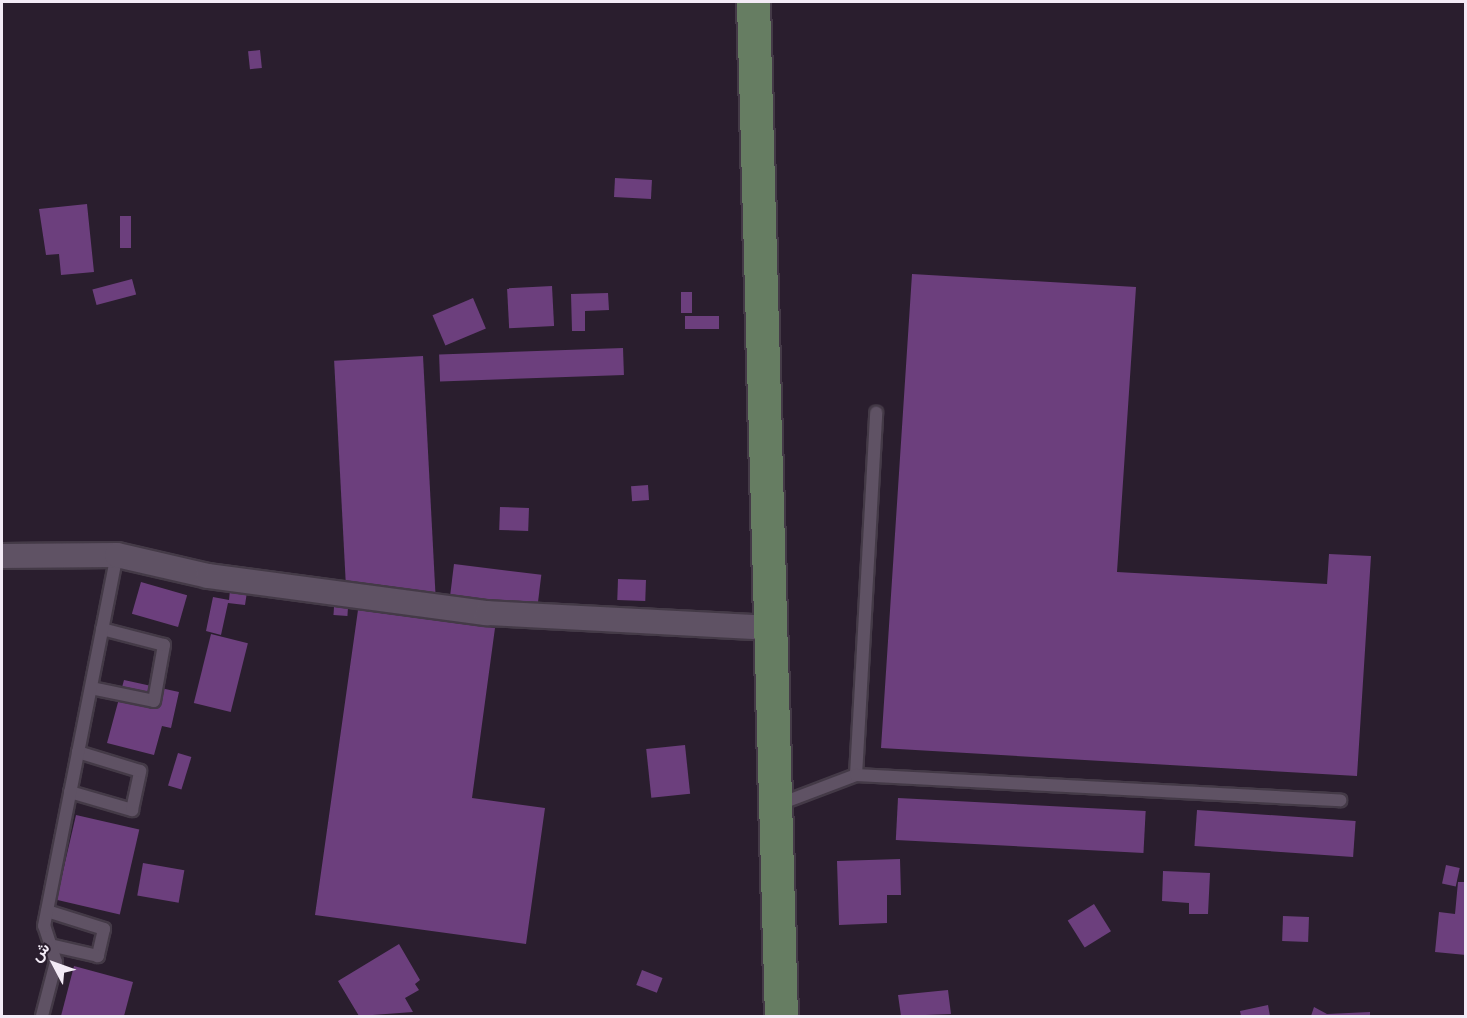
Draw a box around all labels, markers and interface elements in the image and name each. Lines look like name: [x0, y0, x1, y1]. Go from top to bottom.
north arrow: [24, 934, 84, 994]
text: ش: [26, 938, 54, 966]

